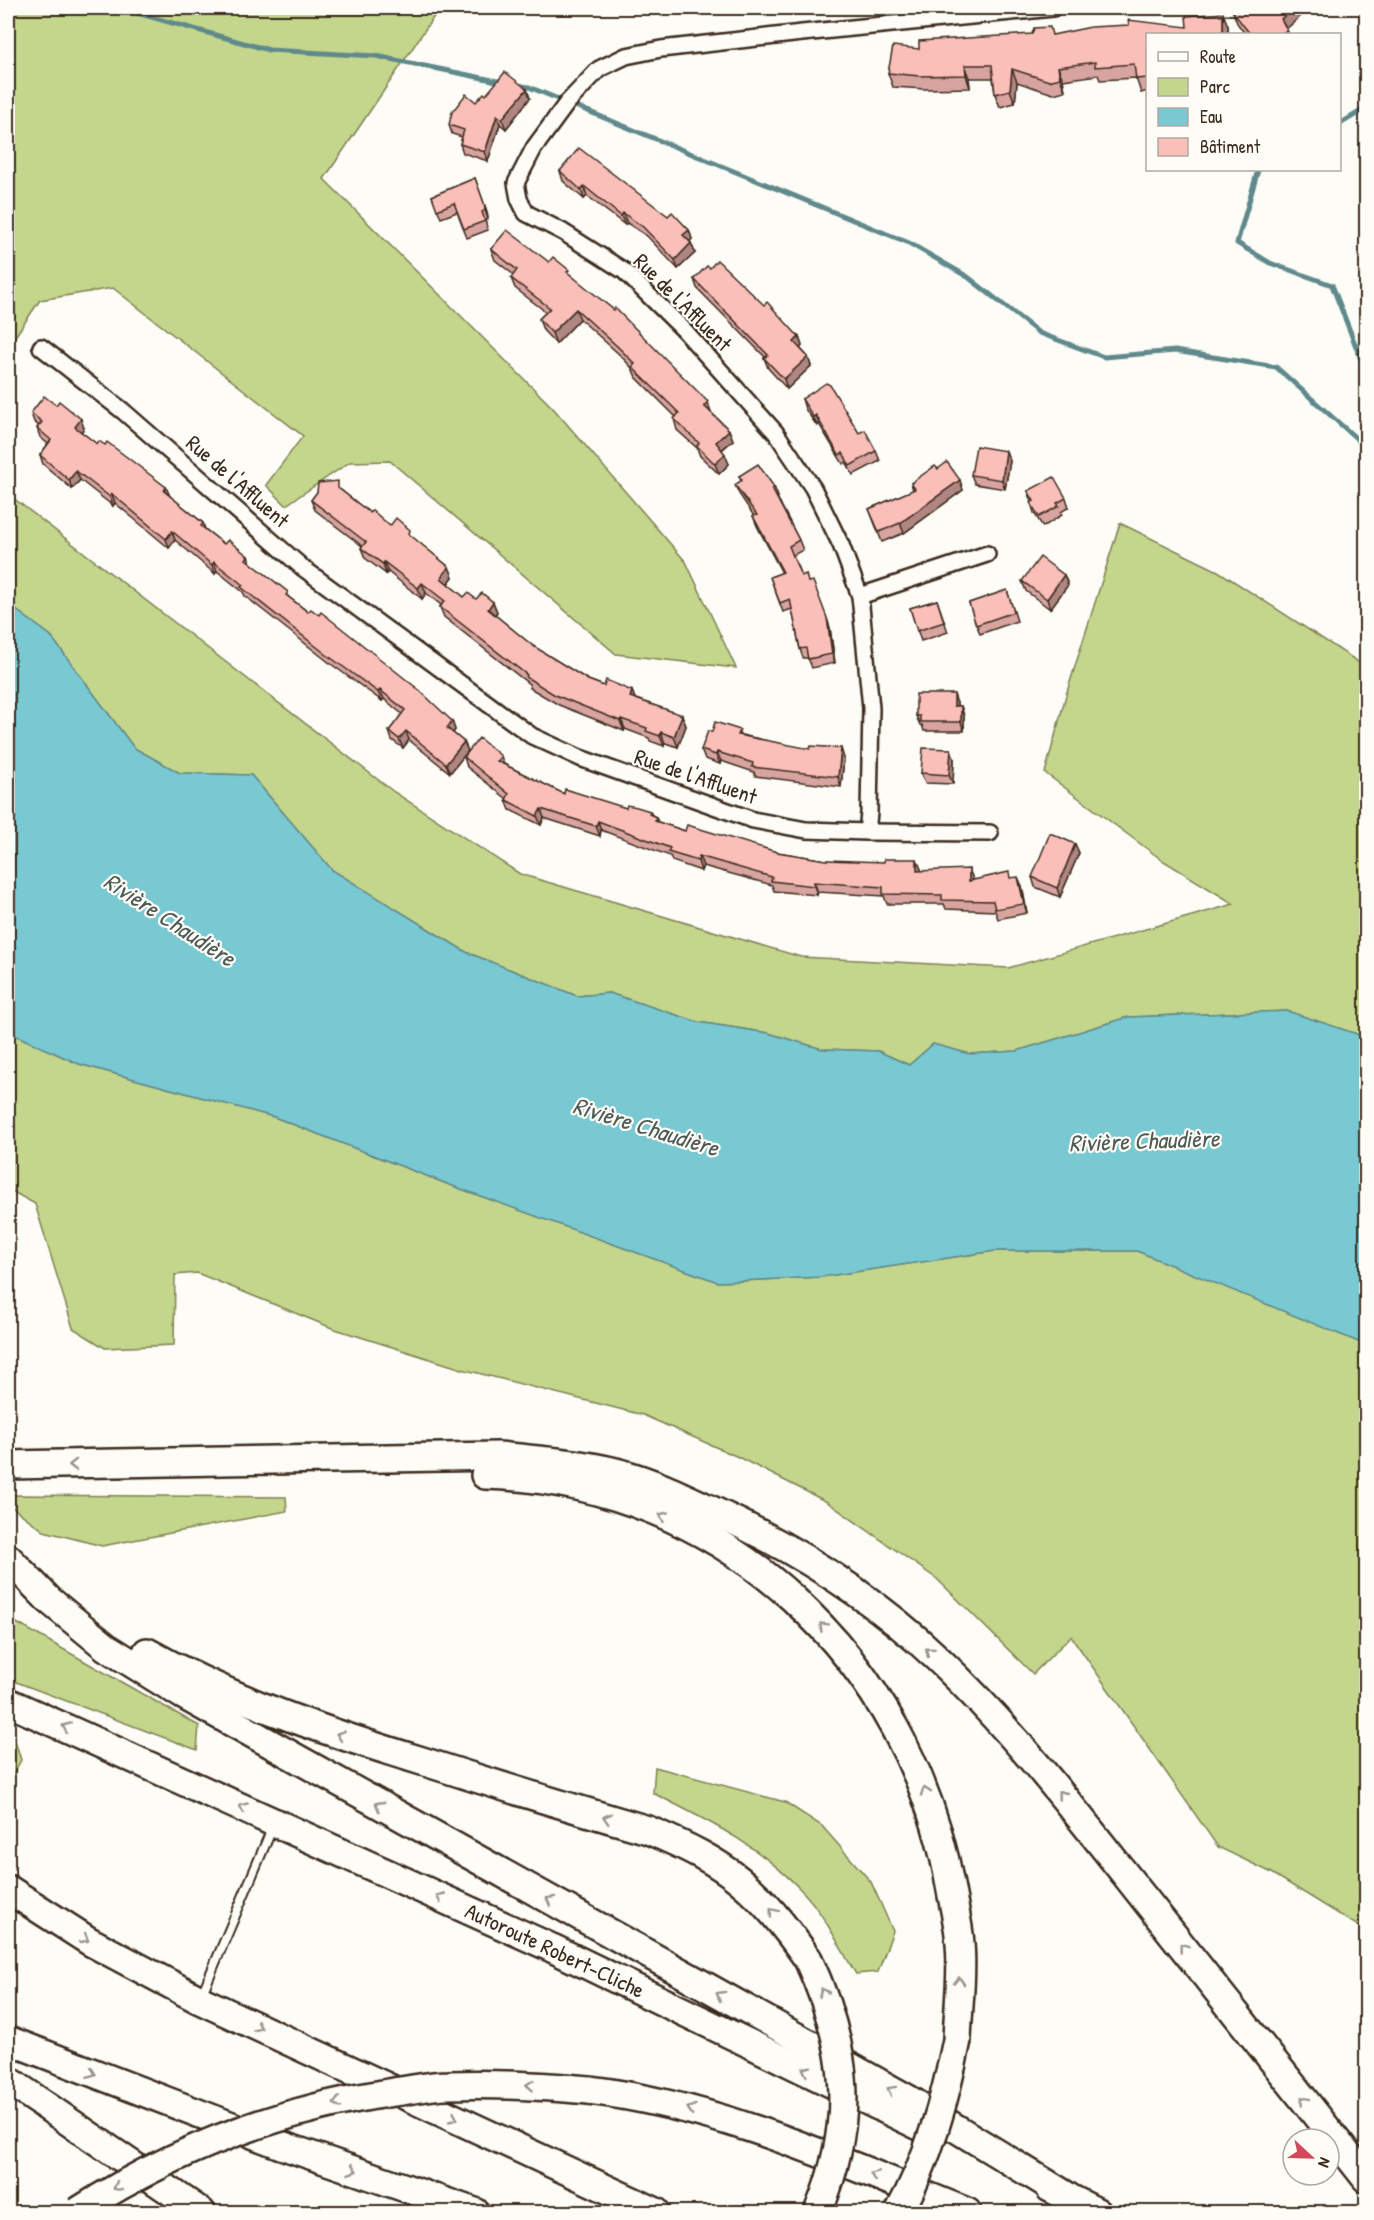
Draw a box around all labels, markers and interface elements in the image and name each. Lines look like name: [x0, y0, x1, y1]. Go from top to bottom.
legend: [1146, 33, 1341, 171]
text: Route: [1200, 44, 1236, 69]
text: Parc: [1200, 74, 1230, 99]
text: Eau: [1200, 104, 1222, 129]
text: Bâtiment: [1200, 134, 1261, 159]
street label: Rue de l'Affluent: [627, 246, 739, 358]
street label: Rue de l'Affluent: [180, 428, 296, 534]
street label: Rue de l'Affluent: [631, 741, 762, 811]
water label: Rivière Chaudière: [98, 865, 243, 974]
water label: Rivière Chaudière: [569, 1089, 724, 1164]
water label: Rivière Chaudière: [1068, 1121, 1221, 1159]
one-way arrow: [69, 1459, 78, 1471]
one-way arrow: [659, 1511, 670, 1523]
one-way arrow: [819, 1623, 830, 1634]
one-way arrow: [925, 1647, 936, 1658]
one-way arrow: [61, 1722, 72, 1734]
one-way arrow: [336, 1729, 346, 1742]
one-way arrow: [920, 1786, 932, 1797]
one-way arrow: [1057, 1790, 1068, 1801]
one-way arrow: [375, 1801, 386, 1812]
one-way arrow: [239, 1803, 250, 1815]
one-way arrow: [602, 1813, 613, 1825]
one-way arrow: [435, 1892, 446, 1904]
street label: Autoroute Robert-Cliche: [461, 1895, 650, 2005]
one-way arrow: [545, 1896, 556, 1908]
one-way arrow: [769, 1908, 780, 1919]
one-way arrow: [79, 1931, 89, 1943]
one-way arrow: [1179, 1943, 1190, 1954]
one-way arrow: [953, 1977, 966, 1986]
one-way arrow: [818, 1988, 830, 1999]
one-way arrow: [716, 1991, 726, 2002]
one-way arrow: [252, 2020, 263, 2032]
one-way arrow: [86, 2065, 96, 2078]
one-way arrow: [801, 2065, 812, 2077]
one-way arrow: [526, 2079, 535, 2092]
one-way arrow: [886, 2085, 897, 2097]
one-way arrow: [1300, 2095, 1311, 2106]
one-way arrow: [332, 2096, 342, 2109]
one-way arrow: [686, 2104, 697, 2116]
one-way arrow: [448, 2111, 459, 2123]
north arrow: [1281, 2127, 1341, 2187]
text: N: [1313, 2155, 1337, 2171]
one-way arrow: [347, 2163, 358, 2176]
one-way arrow: [869, 2170, 880, 2182]
one-way arrow: [112, 2180, 123, 2192]

